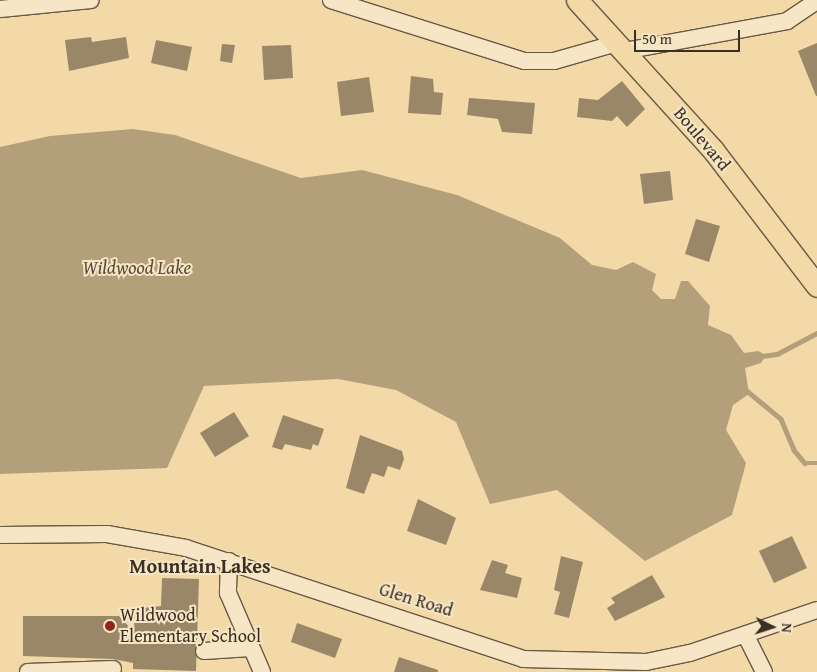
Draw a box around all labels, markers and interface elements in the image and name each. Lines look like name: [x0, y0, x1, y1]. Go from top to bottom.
scale bar: [637, 20, 743, 52]
text: 50 m: [642, 28, 672, 49]
street label: Boulevard: [669, 103, 735, 175]
water label: Wildwood Lake: [83, 257, 191, 279]
district label: Mountain Lakes: [129, 553, 271, 577]
street label: Glen Road: [377, 579, 455, 621]
north arrow: [747, 602, 797, 652]
place label: Wildwood Elementary School: [120, 605, 261, 648]
marker: Wildwood Elementary School: [104, 620, 116, 632]
text: N: [777, 623, 797, 633]

